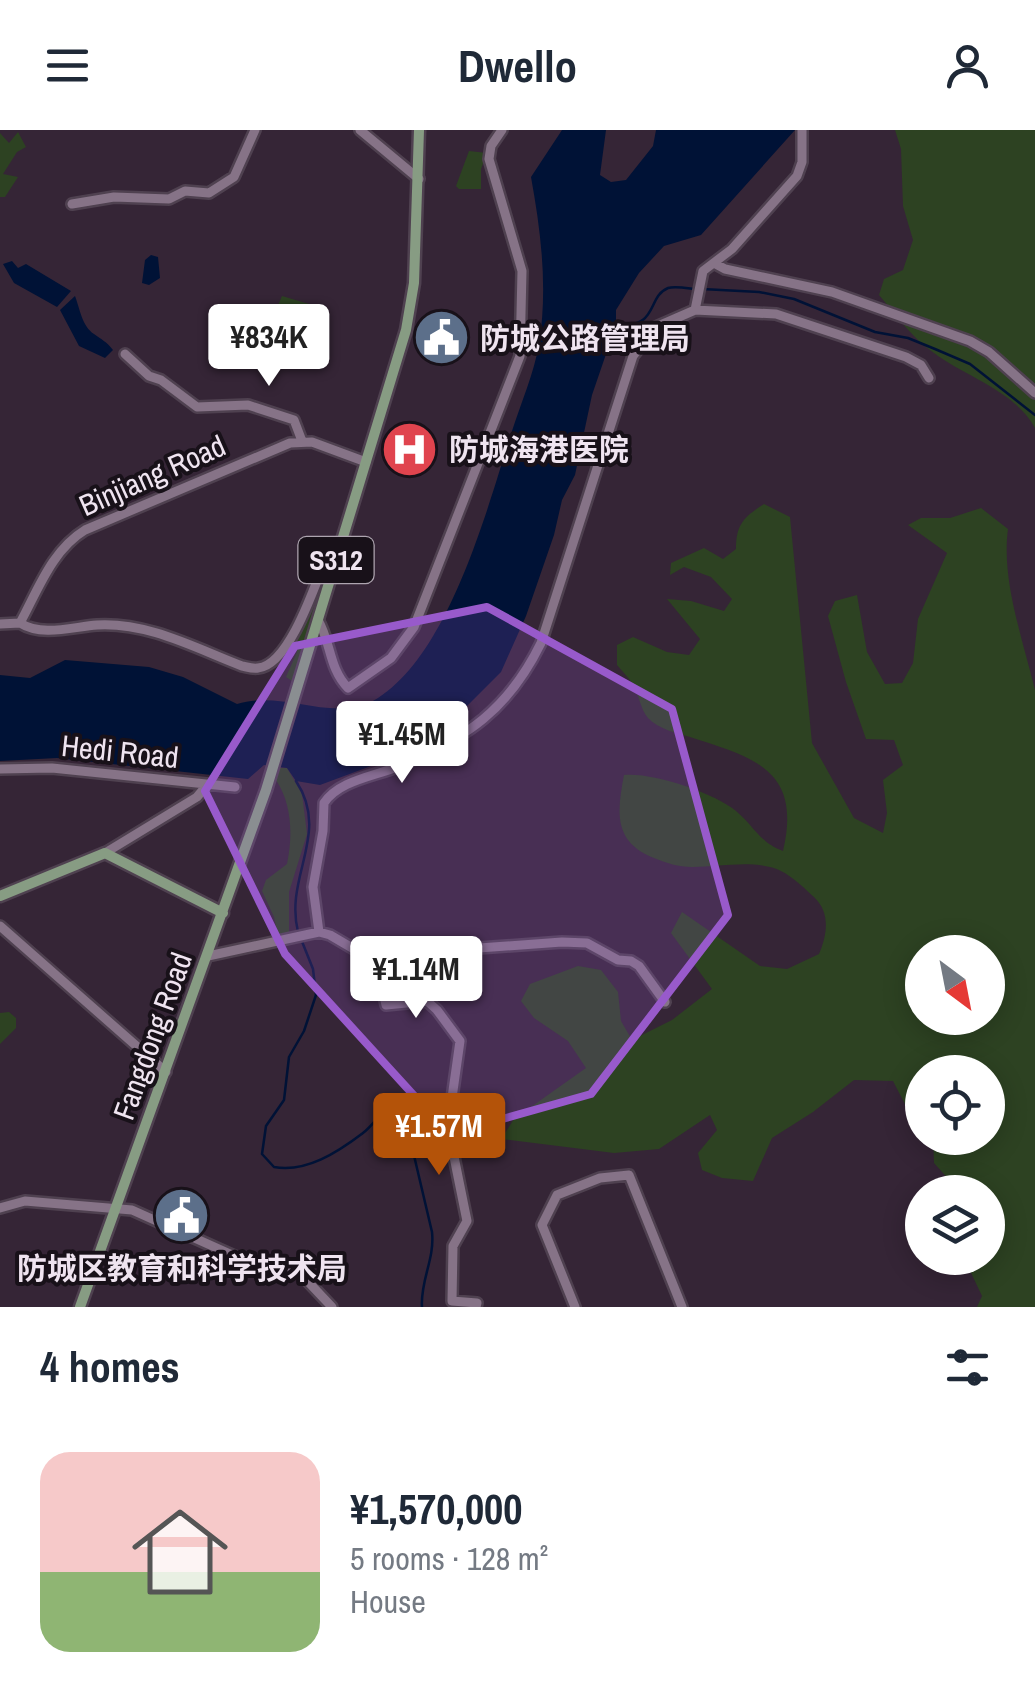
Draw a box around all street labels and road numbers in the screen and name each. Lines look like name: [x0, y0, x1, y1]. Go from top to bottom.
street label: Binjiang Road: [73, 425, 231, 525]
road number: S312: [298, 537, 374, 583]
street label: Hedi Road: [59, 725, 181, 777]
street label: Fangdong Road: [103, 947, 201, 1125]

